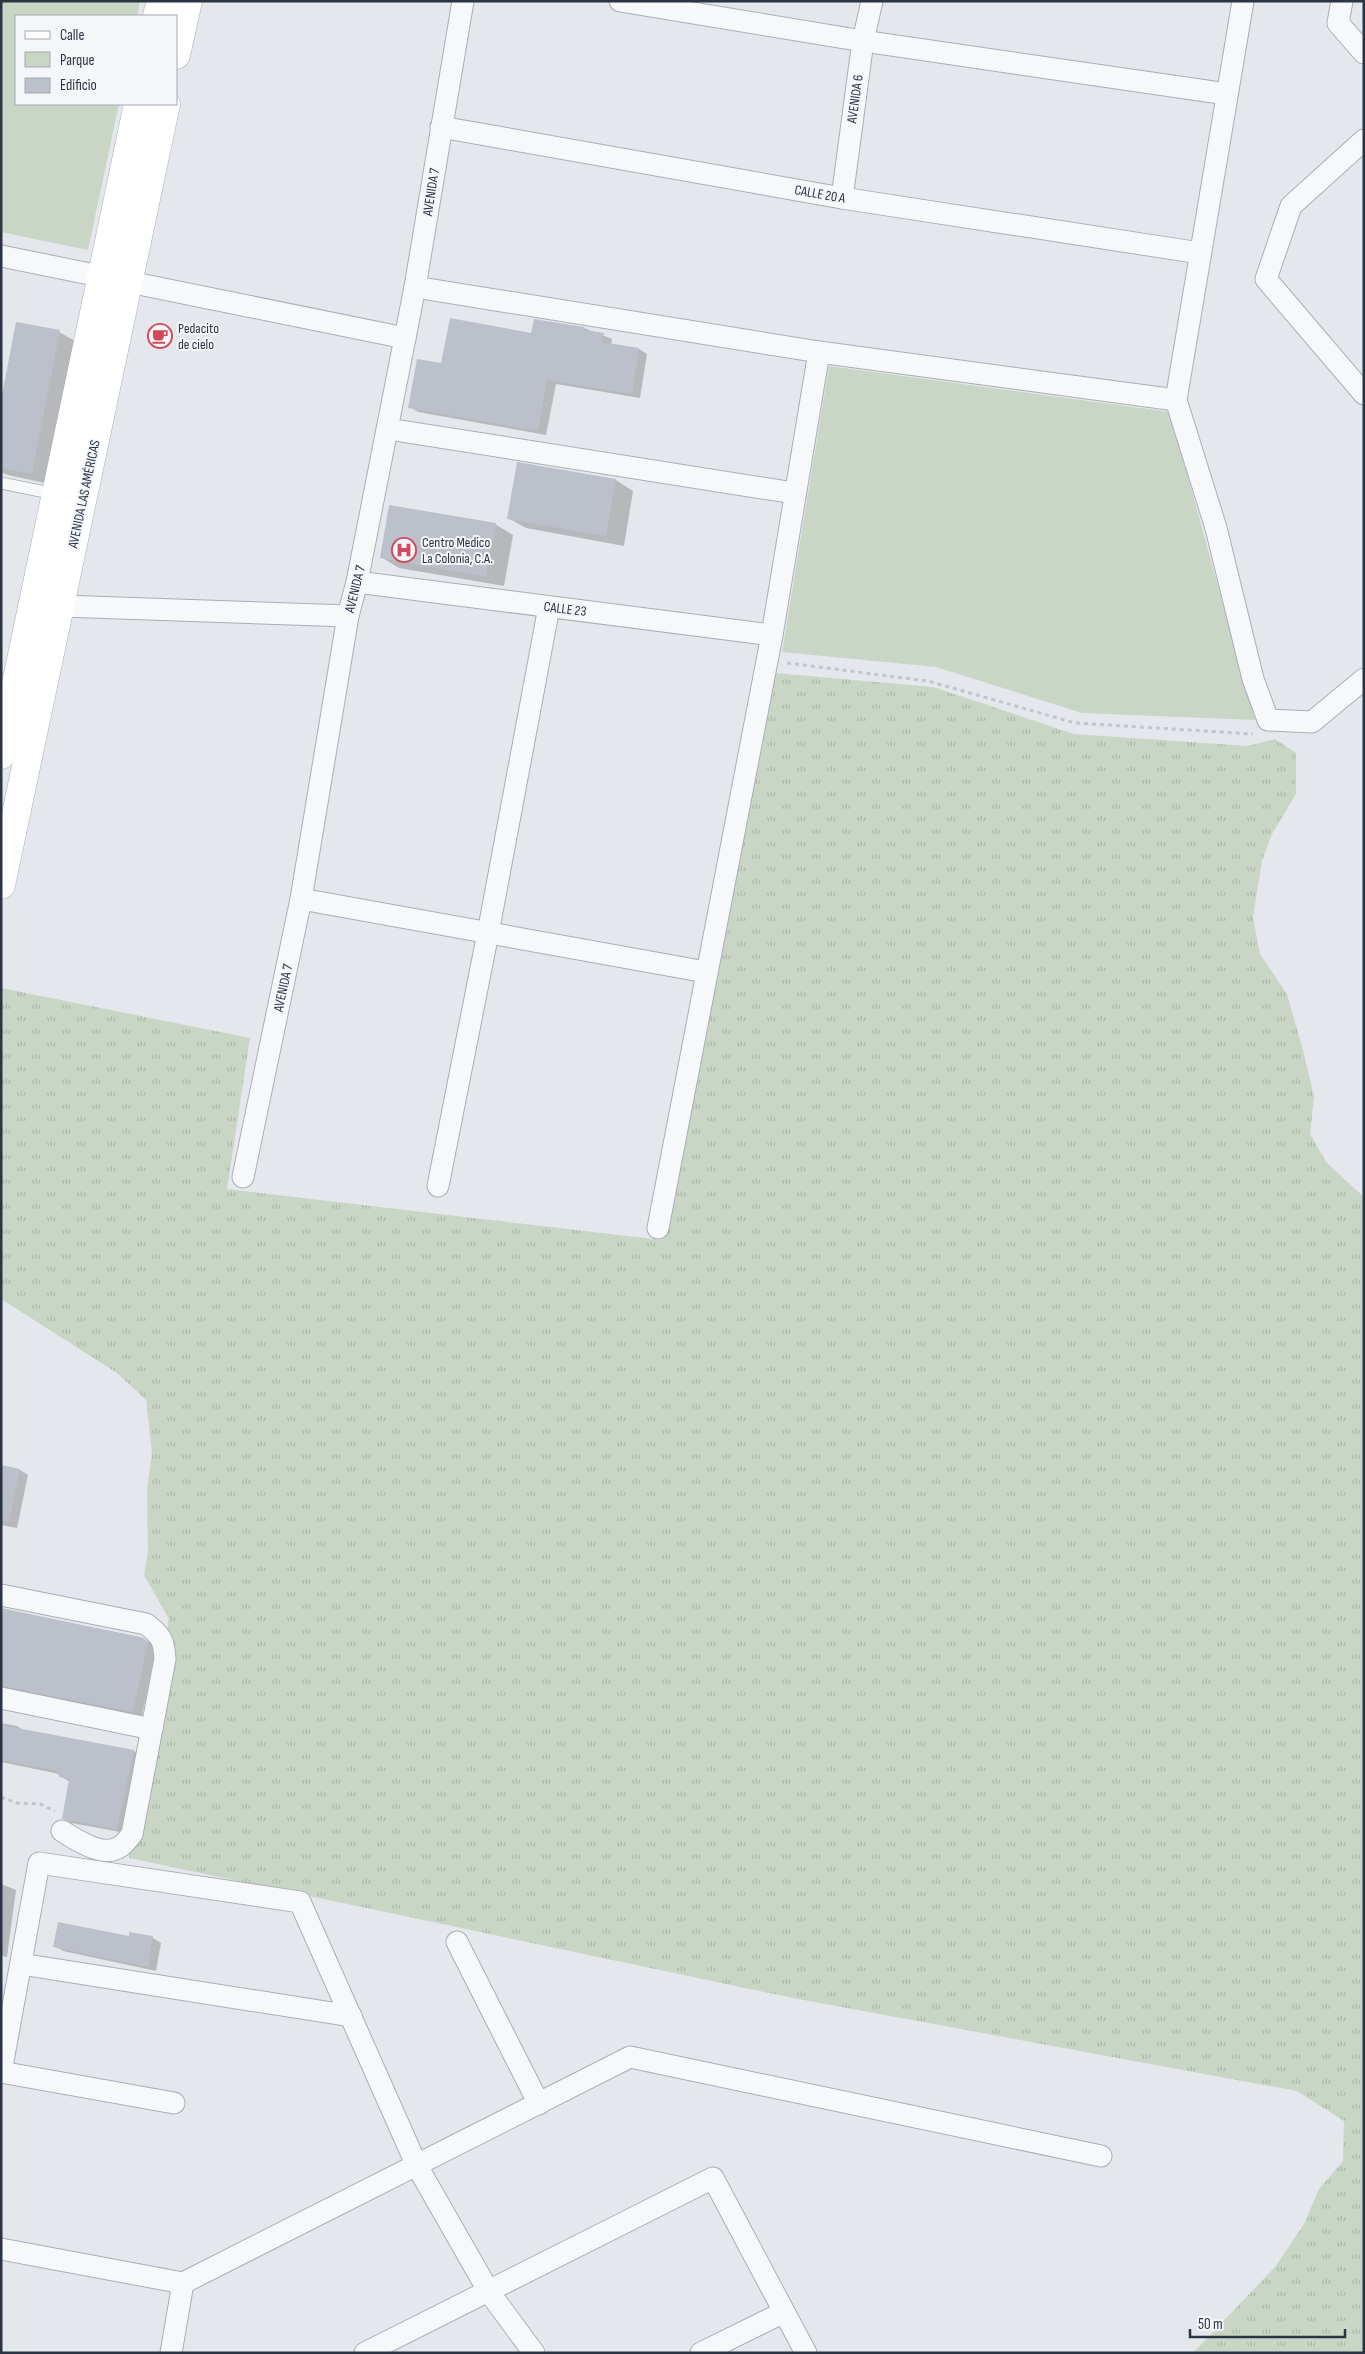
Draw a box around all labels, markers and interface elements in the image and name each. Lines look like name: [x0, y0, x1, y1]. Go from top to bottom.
legend: [15, 15, 178, 105]
text: Calle: [60, 26, 84, 45]
text: Parque: [60, 51, 95, 70]
street label: AVENIDA 6: [843, 74, 867, 125]
text: Edificio: [60, 76, 97, 95]
street label: AVENIDA 7: [419, 167, 443, 218]
street label: CALLE 20 A: [793, 181, 848, 207]
place label: Pedacito de cielo: [178, 320, 219, 353]
cafe icon: Pedacito de cielo: [147, 323, 173, 349]
street label: AVENIDA LAS AMÉRICAS: [64, 438, 104, 551]
place label: Centro Medico La Colonia, C.A.: [422, 534, 493, 567]
hospital icon: Centro Medico La Colonia, C.A.: [391, 537, 417, 563]
street label: AVENIDA 7: [341, 563, 369, 615]
street label: CALLE 23: [543, 598, 587, 620]
street label: AVENIDA 7: [269, 962, 296, 1014]
scale bar: [1190, 2306, 1345, 2338]
text: 50 m: [1198, 2315, 1223, 2334]

